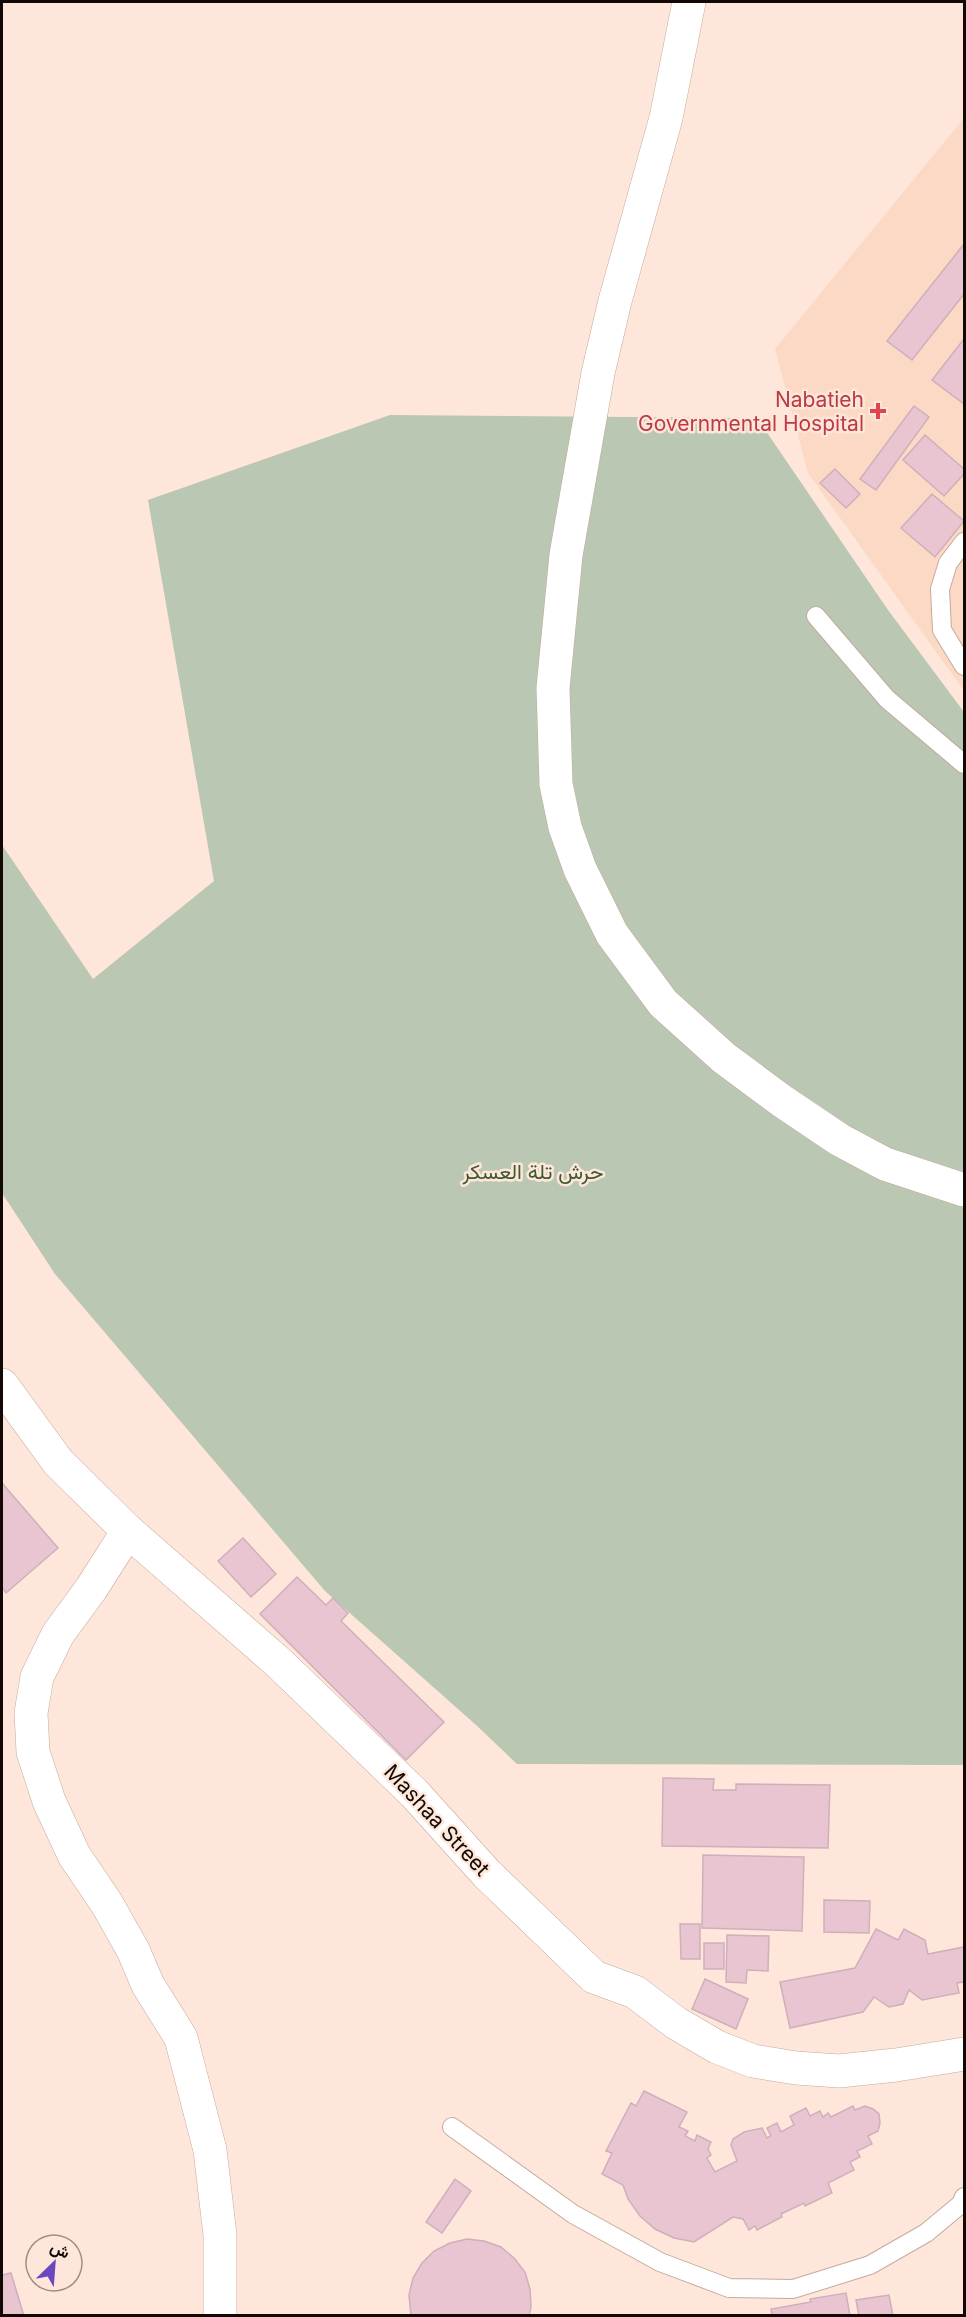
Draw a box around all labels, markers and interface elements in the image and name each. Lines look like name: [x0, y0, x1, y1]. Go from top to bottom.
place label: Nabatieh Governmental Hospital: [638, 387, 864, 436]
marker: Nabatieh Governmental Hospital: [869, 402, 887, 420]
park label: حرش تلة العسكر: [461, 1159, 604, 1185]
street label: Mashaa Street: [379, 1759, 495, 1881]
north arrow: [24, 2233, 84, 2293]
text: ش: [47, 2236, 73, 2263]

